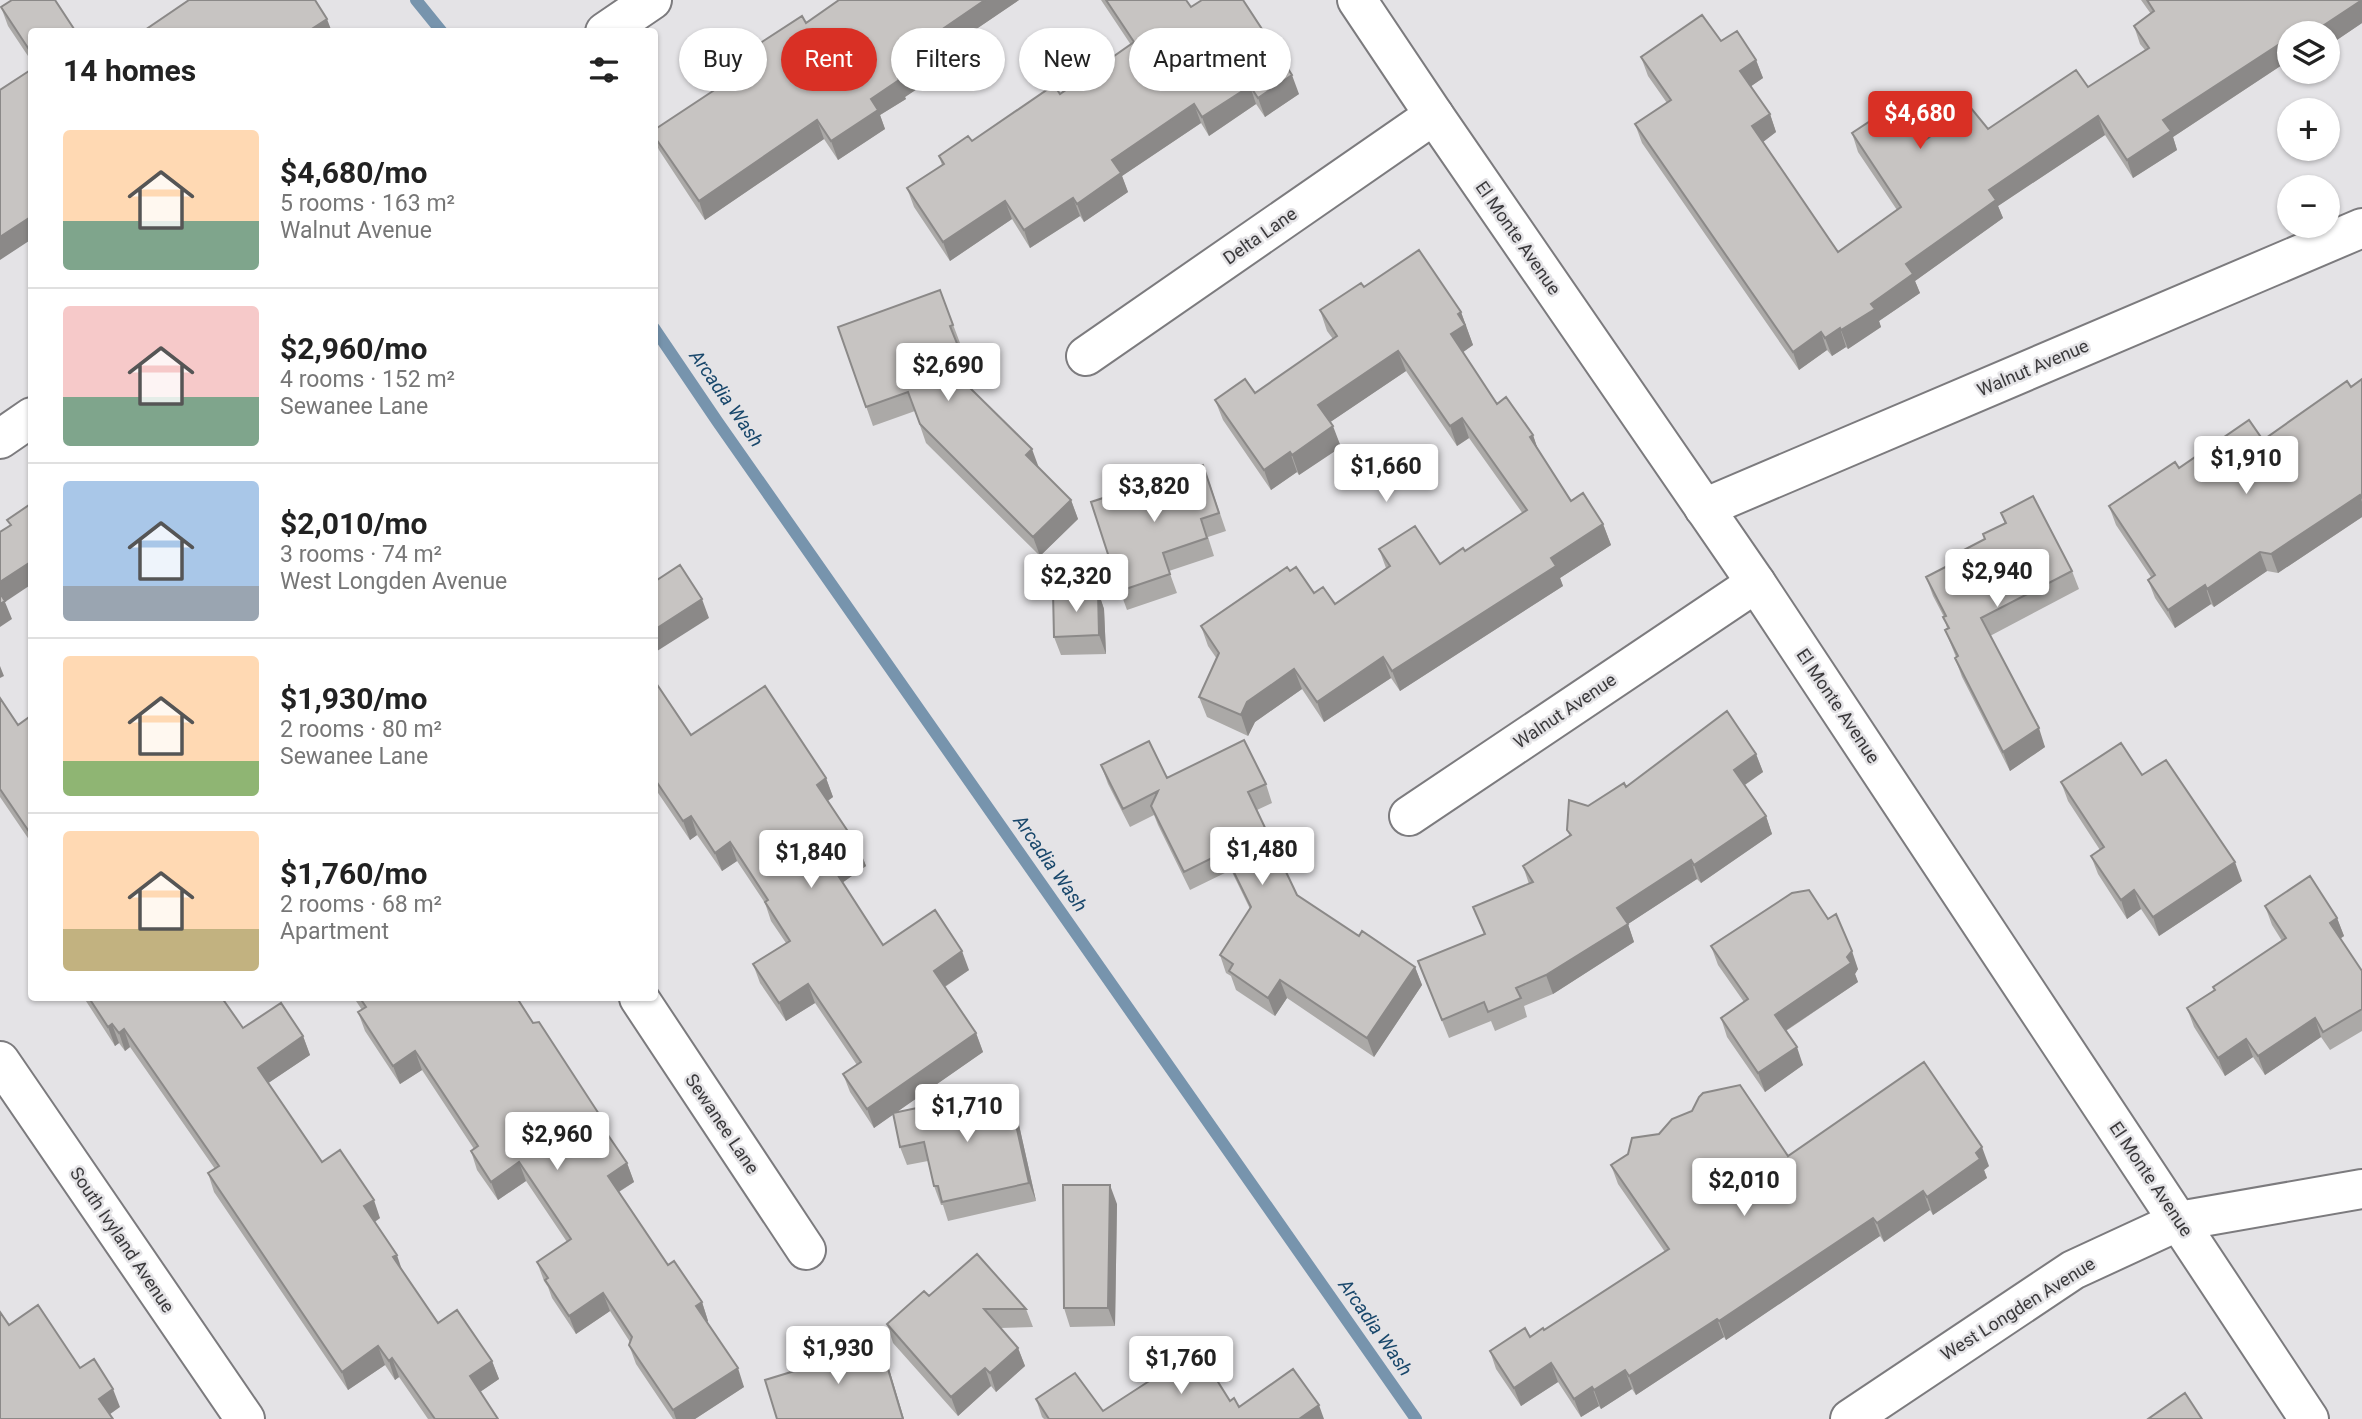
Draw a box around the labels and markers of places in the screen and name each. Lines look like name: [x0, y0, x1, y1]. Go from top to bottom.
pin: $4,680: [1863, 92, 1977, 151]
pin: $2,690: [891, 344, 1005, 403]
pin: $1,910: [2189, 436, 2303, 496]
pin: $1,660: [1329, 444, 1443, 504]
pin: $3,820: [1097, 464, 1211, 524]
pin: $2,940: [1940, 550, 2054, 609]
pin: $2,320: [1019, 554, 1133, 614]
pin: $1,480: [1205, 828, 1319, 887]
pin: $1,840: [754, 830, 868, 890]
pin: $1,710: [910, 1084, 1024, 1144]
pin: $2,960: [500, 1112, 614, 1172]
pin: $2,010: [1687, 1158, 1801, 1218]
pin: $1,930: [781, 1326, 895, 1386]
pin: $1,760: [1124, 1336, 1238, 1396]

